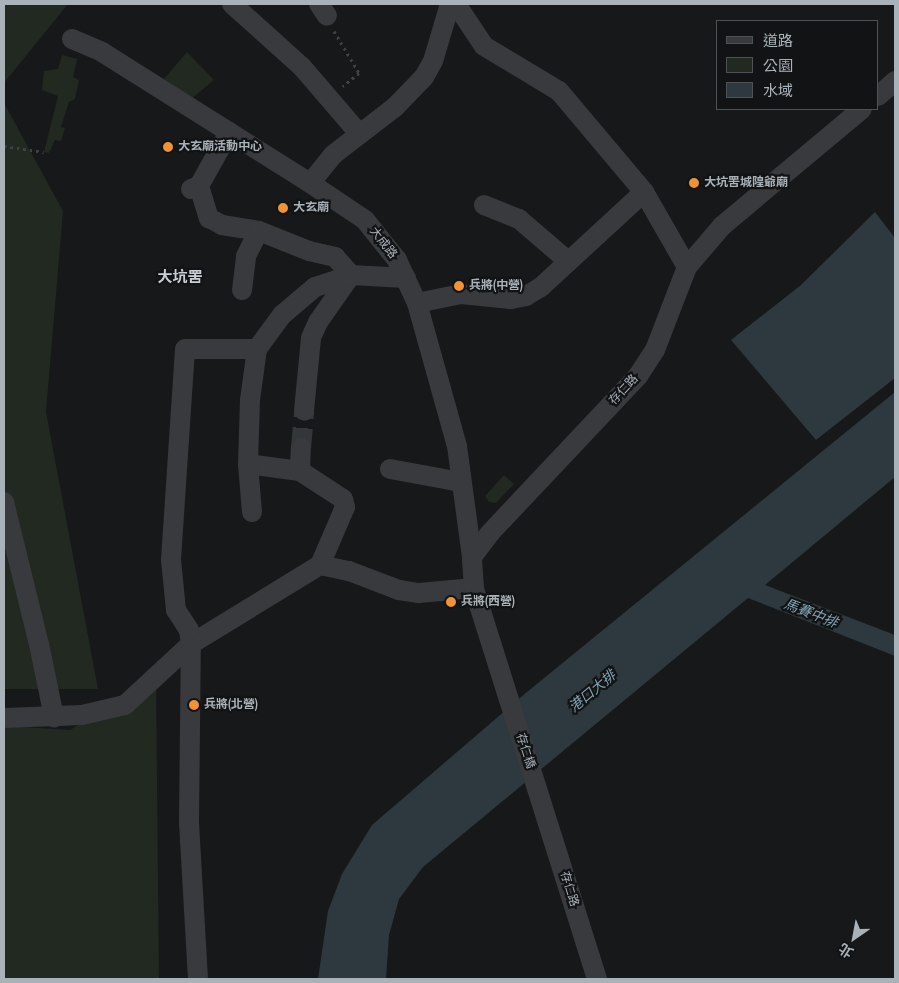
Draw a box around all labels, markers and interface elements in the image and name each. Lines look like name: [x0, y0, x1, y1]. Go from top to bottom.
legend: [716, 20, 879, 110]
text: 道路: [763, 32, 793, 49]
text: 公園: [763, 57, 793, 74]
text: 水域: [763, 82, 793, 99]
place label: 大玄廟活動中心: [178, 140, 262, 154]
marker: 大玄廟活動中心: [162, 141, 174, 153]
place label: 大坑罟城隍爺廟: [704, 176, 788, 190]
marker: 大坑罟城隍爺廟: [688, 177, 700, 189]
place label: 大玄廟: [293, 201, 329, 215]
marker: 大玄廟: [277, 202, 289, 214]
street label: 大成路: [366, 224, 400, 262]
district label: 大坑罟: [158, 268, 202, 286]
place label: 兵將(中營): [469, 279, 523, 293]
marker: 兵將(中營): [453, 280, 465, 292]
street label: 存仁路: [606, 372, 642, 408]
place label: 兵將(西營): [461, 595, 515, 609]
water label: 馬賽中排: [782, 595, 840, 631]
marker: 兵將(西營): [445, 596, 457, 608]
water label: 港口大排: [565, 667, 619, 715]
place label: 兵將(北營): [204, 698, 258, 712]
marker: 兵將(北營): [188, 699, 200, 711]
street label: 存仁橋: [513, 732, 537, 770]
street label: 存仁路: [557, 870, 581, 908]
north arrow: [829, 913, 879, 963]
text: 北: [836, 940, 856, 961]

